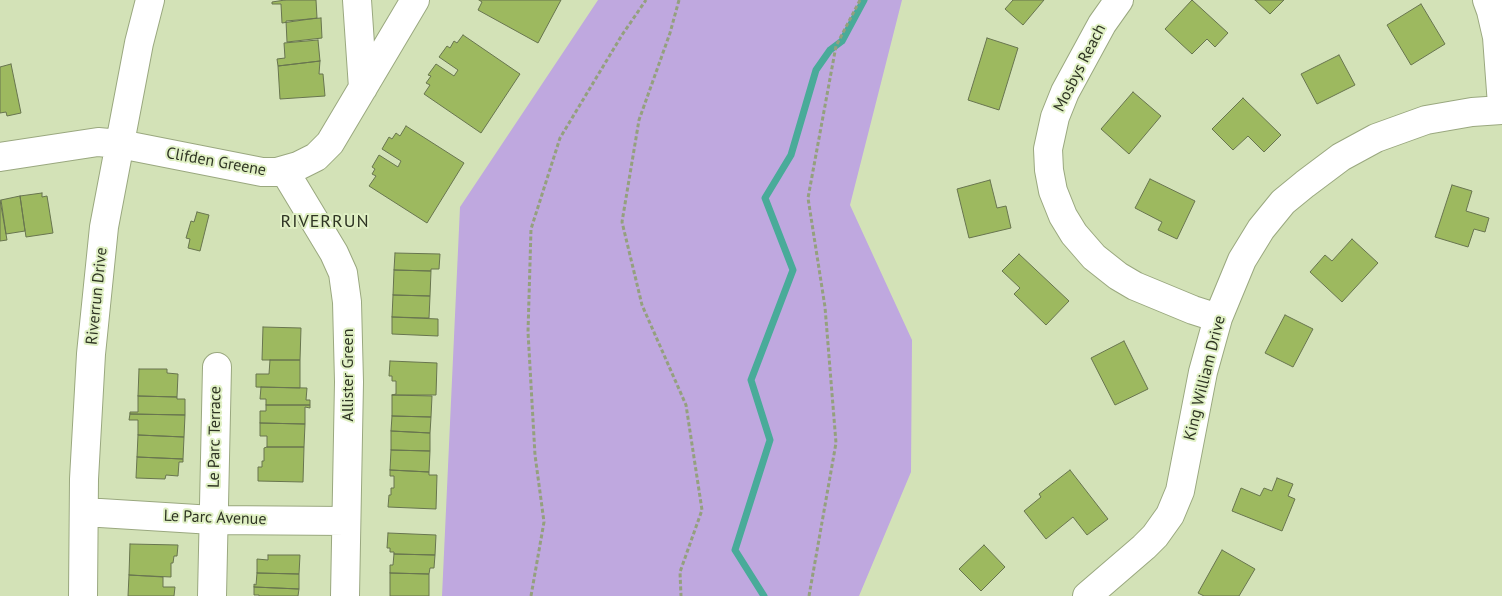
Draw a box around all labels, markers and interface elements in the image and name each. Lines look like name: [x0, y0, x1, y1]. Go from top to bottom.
street label: Mosbys Reach: [1050, 21, 1110, 115]
street label: Clifden Greene: [165, 144, 267, 180]
district label: RIVERRUN: [279, 211, 371, 233]
street label: Riverrun Drive: [82, 246, 112, 346]
street label: King William Drive: [1180, 314, 1230, 442]
street label: Allister Green: [338, 329, 358, 421]
street label: Le Parc Terrace: [205, 386, 225, 488]
street label: Le Parc Avenue: [163, 507, 267, 529]

